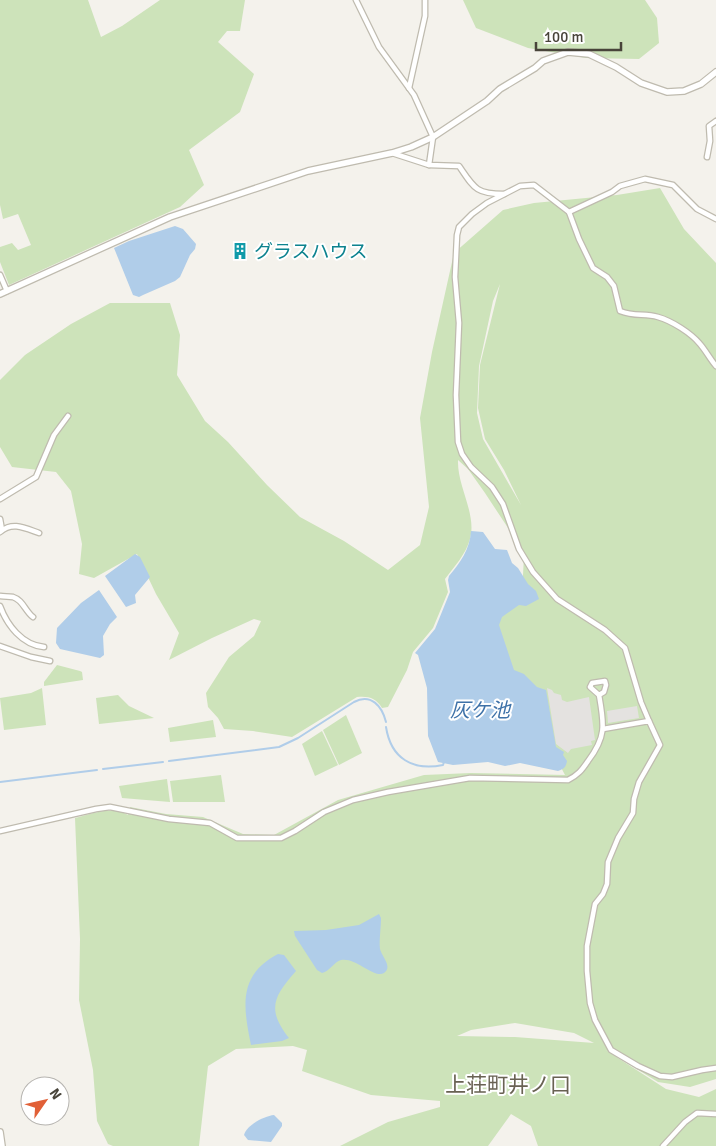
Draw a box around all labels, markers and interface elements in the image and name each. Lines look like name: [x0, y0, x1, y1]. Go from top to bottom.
scale bar: [536, 20, 621, 52]
text: 100 m: [544, 28, 584, 46]
place label: グラスハウス: [254, 240, 368, 264]
building icon: グラスハウス: [230, 241, 250, 261]
water label: 灰ケ池: [450, 698, 512, 723]
district label: 上荘町井ノ口: [445, 1072, 571, 1098]
north arrow: [20, 1076, 70, 1126]
text: N: [46, 1085, 65, 1103]

